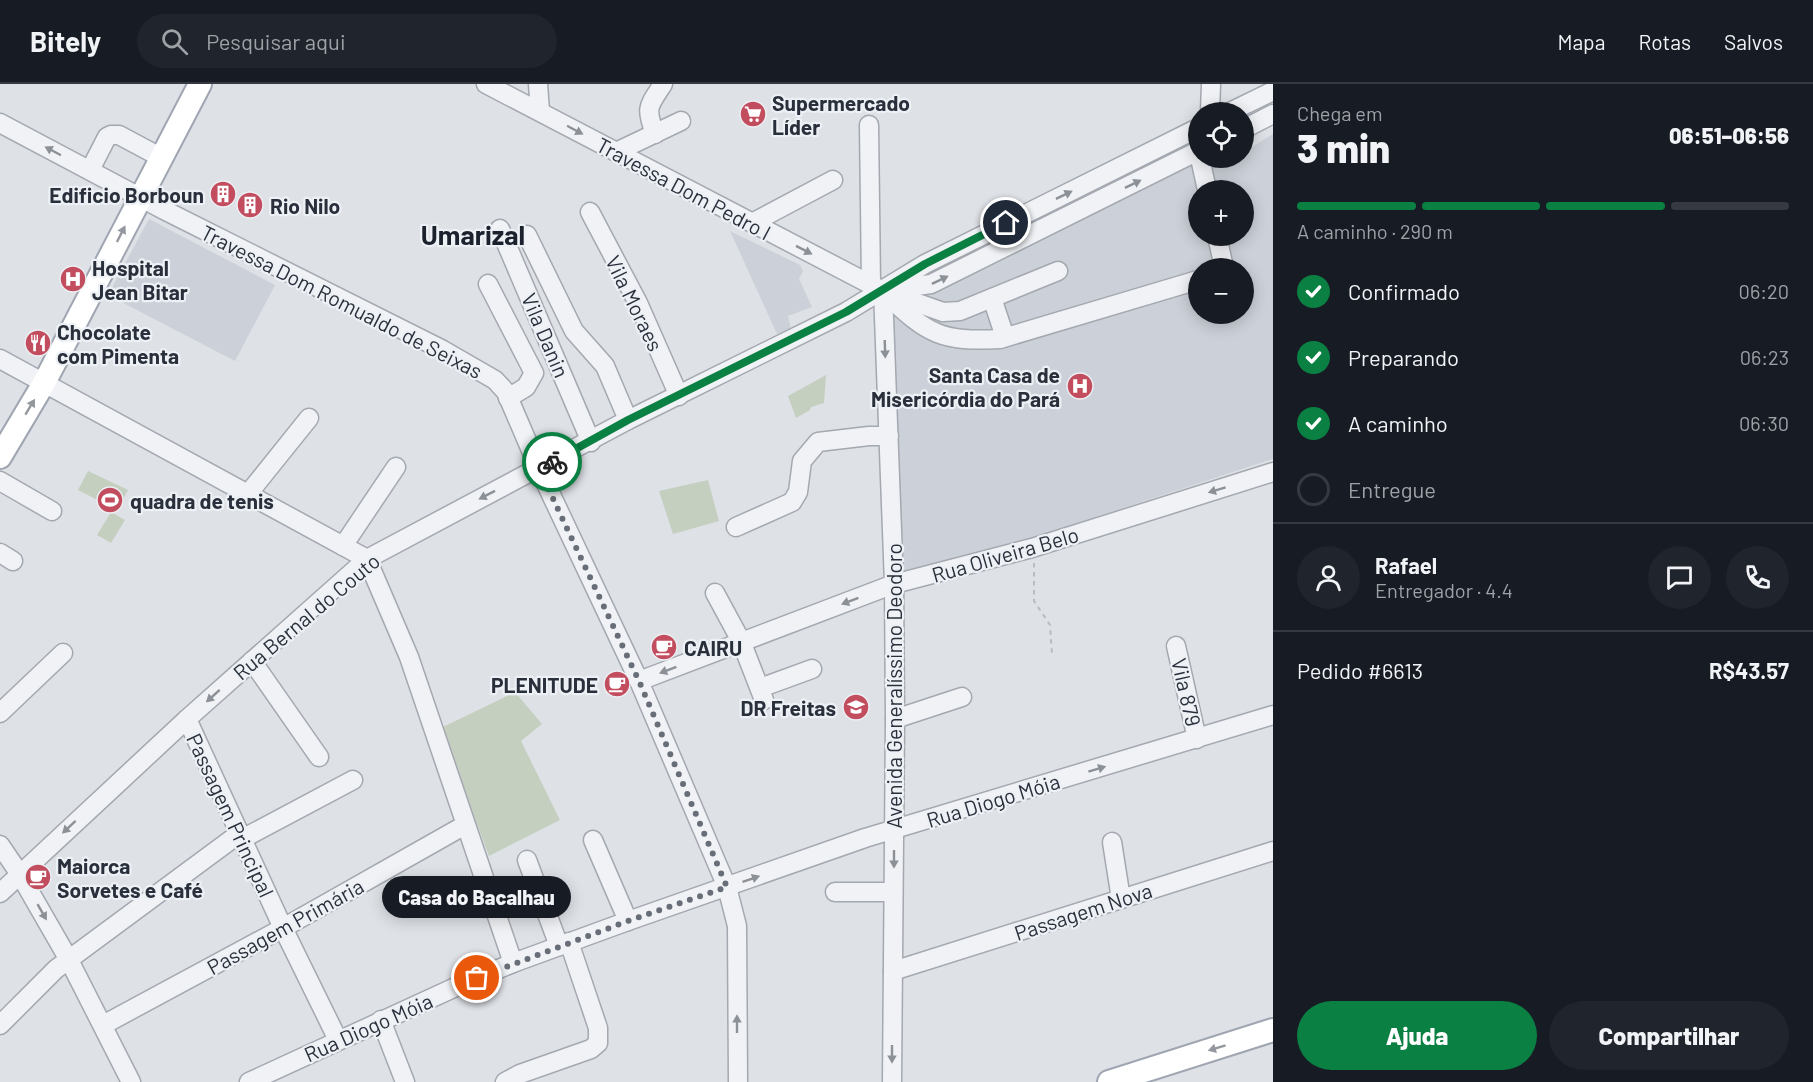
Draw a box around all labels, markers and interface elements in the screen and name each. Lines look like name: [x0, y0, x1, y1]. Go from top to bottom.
search box: [137, 14, 557, 68]
text: Bitely: [30, 24, 101, 58]
icon: search: [158, 25, 191, 58]
text: Pesquisar aqui: [206, 28, 346, 54]
text: Mapa: [1557, 29, 1605, 54]
text: Rotas: [1638, 29, 1691, 54]
text: Salvos: [1724, 29, 1783, 54]
place label: Supermercado Líder: [772, 90, 910, 139]
supermarket icon: Supermercado Líder: [738, 99, 768, 129]
text: Chega em: [1297, 101, 1383, 125]
map controls: [1188, 102, 1254, 324]
button: locate: [1188, 102, 1254, 168]
text: 06:51–06:56: [1669, 122, 1789, 148]
text: 3 min: [1297, 124, 1390, 171]
one-way arrow: [567, 125, 584, 135]
street label: Travessa Dom Pedro I: [593, 131, 775, 245]
one-way arrow: [44, 146, 61, 156]
building icon: Edificio Borboun: [208, 179, 238, 209]
one-way arrow: [1125, 179, 1142, 188]
button: +: [1188, 180, 1254, 246]
place label: Edificio Borboun: [49, 182, 204, 207]
building icon: Rio Nilo: [235, 190, 265, 220]
one-way arrow: [1056, 190, 1073, 199]
place label: Rio Nilo: [270, 193, 340, 218]
pin: [980, 197, 1031, 248]
icon: home: [989, 206, 1022, 239]
district label: Umarizal: [421, 218, 525, 250]
street label: Travessa Dom Romualdo de Seixas: [197, 219, 487, 383]
text: A caminho · 290 m: [1297, 219, 1453, 243]
one-way arrow: [116, 226, 126, 243]
one-way arrow: [796, 245, 813, 255]
street label: Vila Moraes: [601, 251, 669, 355]
place label: Hospital Jean Bitar: [92, 255, 188, 304]
button: −: [1188, 258, 1254, 324]
hospital icon: Hospital Jean Bitar: [58, 264, 88, 294]
one-way arrow: [931, 275, 949, 285]
icon: check: [1297, 275, 1330, 308]
text: Confirmado: [1348, 278, 1460, 304]
text: 06:20: [1739, 279, 1789, 303]
street label: Vila Danin: [517, 289, 575, 381]
place label: Chocolate com Pimenta: [57, 319, 179, 368]
restaurant icon: Chocolate com Pimenta: [23, 328, 53, 358]
one-way arrow: [881, 340, 890, 359]
icon: check: [1297, 341, 1330, 374]
text: Preparando: [1348, 344, 1459, 370]
text: 06:23: [1740, 345, 1789, 369]
place label: Santa Casa de Misericórdia do Pará: [871, 362, 1060, 411]
hospital icon: Santa Casa de Misericórdia do Pará: [1065, 371, 1095, 401]
one-way arrow: [25, 399, 36, 415]
icon: check: [1297, 407, 1330, 440]
text: A caminho: [1348, 410, 1448, 436]
text: 06:30: [1739, 411, 1789, 435]
courier: [522, 432, 582, 492]
icon: bike: [536, 446, 569, 479]
text: Entregue: [1348, 476, 1436, 502]
sports icon: quadra de tenis: [95, 485, 125, 515]
one-way arrow: [1208, 485, 1226, 495]
place label: quadra de tenis: [130, 488, 274, 513]
one-way arrow: [478, 490, 496, 500]
street label: Rua Oliveira Belo: [929, 521, 1081, 587]
street label: Avenida Generalíssimo Deodoro: [881, 543, 906, 829]
button: person: [1297, 546, 1360, 609]
button: chat: [1648, 546, 1711, 609]
button: phone: [1726, 546, 1789, 609]
street label: Rua Bernal do Couto: [228, 547, 384, 685]
text: Rafael: [1375, 552, 1437, 578]
text: Entregador · 4.4: [1375, 578, 1513, 602]
one-way arrow: [841, 596, 859, 606]
cafe icon: CAIRU: [649, 632, 679, 662]
place label: CAIRU: [684, 635, 742, 660]
street label: Vila 879: [1167, 655, 1207, 729]
text: Pedido #6613: [1297, 657, 1423, 683]
text: R$43.57: [1709, 657, 1789, 683]
one-way arrow: [658, 665, 676, 675]
cafe icon: PLENITUDE: [602, 669, 632, 699]
place label: PLENITUDE: [491, 672, 598, 697]
one-way arrow: [206, 689, 221, 702]
school or university icon: DR Freitas: [841, 692, 871, 722]
place label: DR Freitas: [741, 695, 836, 720]
street label: Passagem Principal: [182, 729, 280, 901]
one-way arrow: [1088, 764, 1106, 773]
street label: Rua Diogo Móia: [923, 768, 1063, 832]
one-way arrow: [62, 820, 77, 833]
one-way arrow: [889, 850, 899, 869]
place label: Maiorca Sorvetes e Café: [57, 853, 203, 902]
cafe icon: Maiorca Sorvetes e Café: [23, 862, 53, 892]
street label: Passagem Primária: [202, 873, 368, 979]
one-way arrow: [742, 873, 760, 883]
callout: Casa do Bacalhau: [382, 876, 572, 918]
street label: Passagem Nova: [1011, 877, 1155, 945]
text: Casa do Bacalhau: [398, 885, 555, 909]
one-way arrow: [37, 904, 47, 921]
pin: [451, 952, 502, 1003]
icon: bag: [460, 961, 493, 994]
street label: Rua Diogo Móia: [300, 988, 436, 1066]
button: Ajuda: [1297, 1001, 1537, 1070]
button: Compartilhar: [1549, 1001, 1789, 1070]
one-way arrow: [732, 1014, 742, 1033]
one-way arrow: [1208, 1044, 1226, 1053]
one-way arrow: [887, 1045, 897, 1064]

